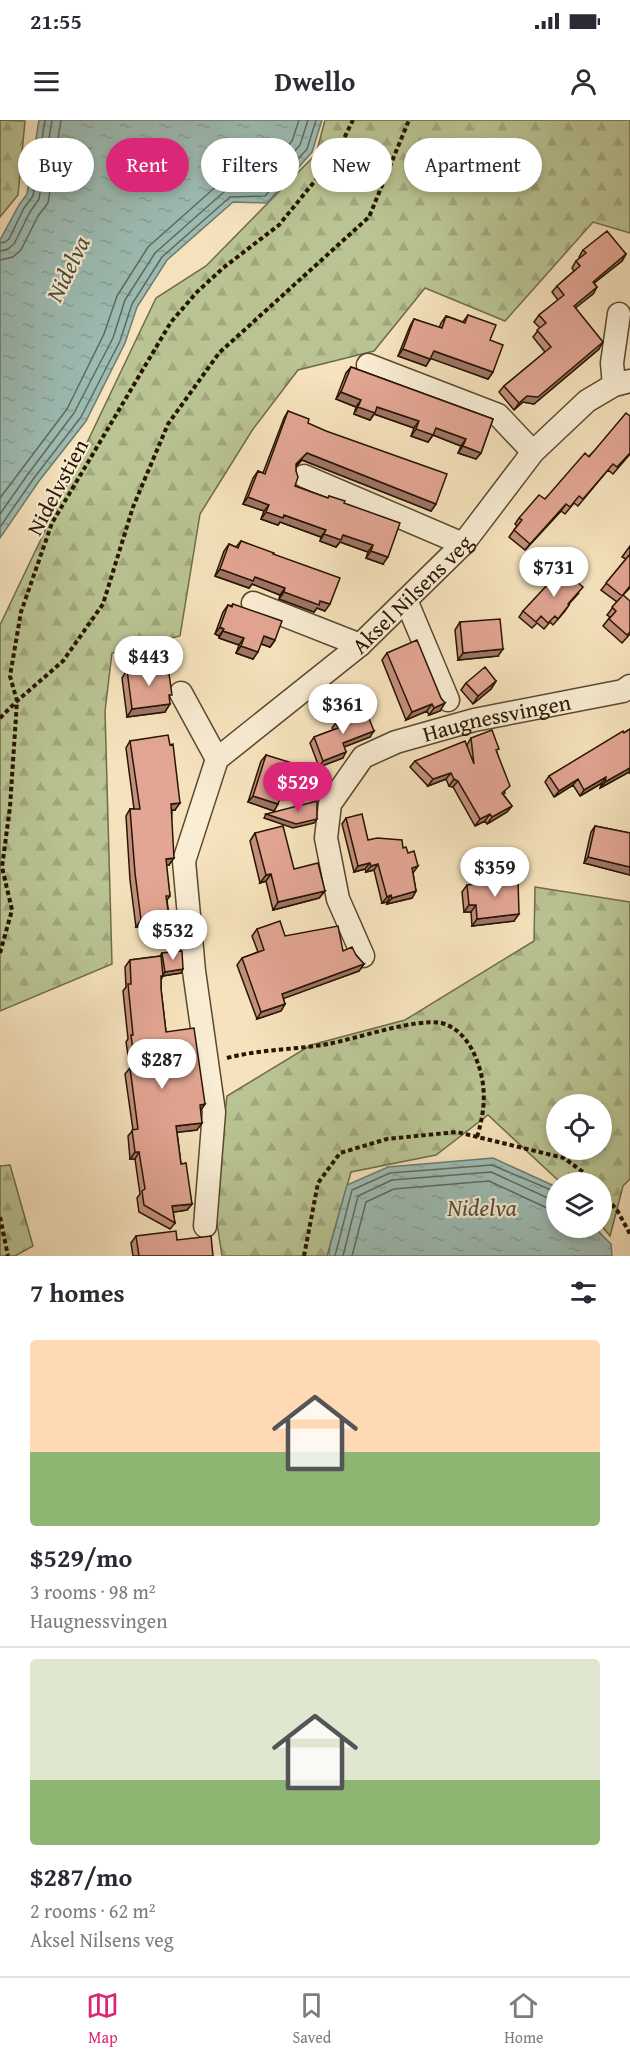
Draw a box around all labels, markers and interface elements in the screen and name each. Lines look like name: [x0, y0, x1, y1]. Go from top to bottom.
text: 21:55: [30, 5, 82, 37]
text: Dwello: [275, 61, 355, 101]
icon: menu: [30, 65, 63, 98]
icon: person: [567, 65, 600, 98]
chip: Buy: [18, 138, 94, 192]
chip: Rent: [106, 138, 189, 192]
chip: Filters: [201, 138, 299, 192]
chip: New: [311, 138, 392, 192]
chip: Apartment: [404, 138, 542, 192]
water label: Nidelva: [36, 230, 99, 309]
street label: Nidelvstien: [18, 433, 96, 541]
street label: Aksel Nilsens veg: [344, 528, 480, 661]
pin: $731: [518, 547, 590, 598]
text: $731: [533, 552, 575, 581]
pin: $443: [113, 636, 185, 687]
text: $443: [128, 641, 170, 670]
pin: $361: [307, 684, 379, 735]
street label: Haugnessvingen: [419, 685, 574, 750]
text: $361: [322, 689, 364, 718]
pin: $529: [262, 762, 334, 813]
text: $529: [277, 767, 319, 796]
pin: $359: [459, 847, 531, 898]
text: $359: [474, 852, 516, 881]
pin: $532: [137, 910, 209, 961]
text: $532: [152, 915, 194, 944]
pin: $287: [126, 1039, 198, 1090]
text: $287: [141, 1044, 183, 1073]
map controls: [546, 1094, 612, 1238]
button: locate: [546, 1094, 612, 1160]
button: layers: [546, 1172, 612, 1238]
water label: Nidelva: [446, 1190, 517, 1225]
text: 7 homes: [30, 1273, 125, 1312]
icon: filters: [567, 1276, 600, 1309]
icon: home: [261, 1379, 369, 1487]
text: $529/mo: [30, 1538, 132, 1577]
text: 3 rooms · 98 m²: [30, 1577, 156, 1606]
text: Haugnessvingen: [30, 1606, 167, 1635]
icon: home: [261, 1698, 369, 1806]
text: $287/mo: [30, 1857, 132, 1896]
text: 2 rooms · 62 m²: [30, 1896, 156, 1925]
text: Aksel Nilsens veg: [30, 1925, 174, 1954]
tab: Map: [86, 1989, 119, 2049]
tab: Saved: [292, 1989, 331, 2049]
tab: Home: [504, 1989, 544, 2049]

